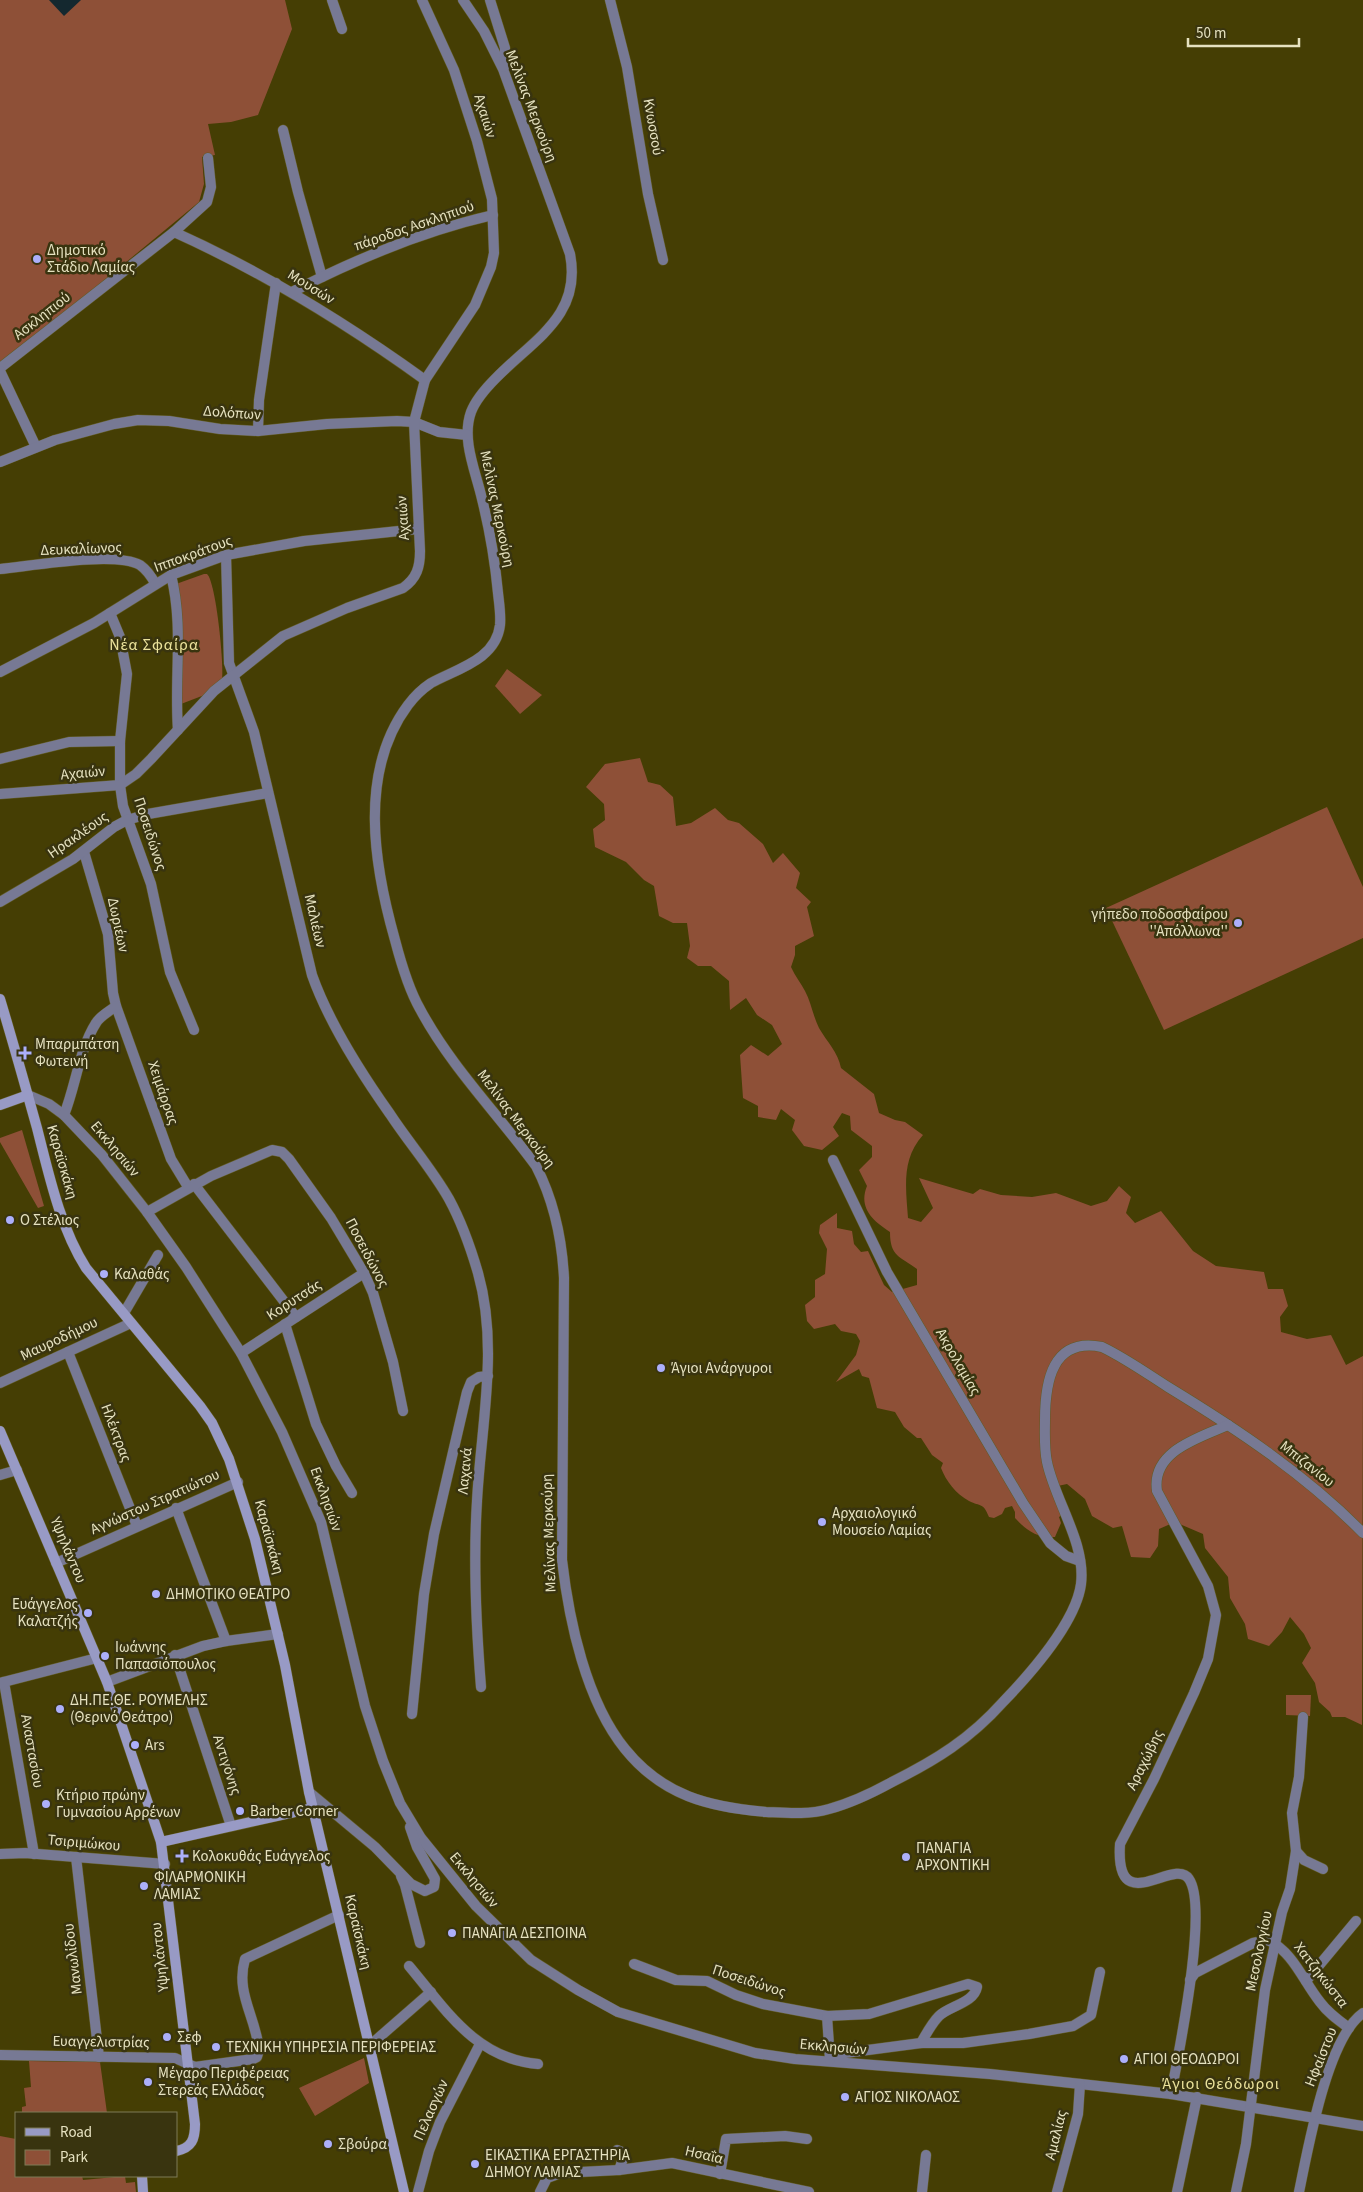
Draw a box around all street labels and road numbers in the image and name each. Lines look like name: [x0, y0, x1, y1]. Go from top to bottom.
street label: Μελίνας Μερκούρη: [500, 47, 562, 165]
street label: Αχαιών: [468, 92, 502, 140]
street label: Κνωσσού: [638, 97, 668, 157]
street label: πάροδος Ασκληπιού: [351, 196, 477, 256]
street label: Μουσών: [283, 264, 339, 310]
street label: Ασκληπιού: [9, 287, 75, 345]
street label: Δολόπων: [202, 401, 262, 425]
street label: Μελίνας Μερκούρη: [474, 449, 520, 569]
street label: Αχαιών: [391, 495, 415, 541]
street label: Ιπποκράτους: [151, 530, 236, 578]
street label: Δευκαλίωνος: [40, 537, 123, 561]
street label: Αχαιών: [60, 761, 106, 785]
street label: Ποσειδώνος: [128, 795, 172, 874]
street label: Ηρακλέους: [43, 806, 113, 864]
street label: Μαλιέων: [299, 892, 331, 950]
street label: Δωριέων: [102, 896, 134, 954]
street label: Χειμάρρας: [142, 1058, 184, 1128]
street label: Μελίνας Μερκούρη: [472, 1065, 560, 1173]
street label: Εκκλησιών: [85, 1116, 145, 1182]
street label: Καραϊσκάκη: [41, 1122, 83, 1202]
street label: Ποσειδώνος: [340, 1214, 394, 1292]
street label: Κορυτσάς: [262, 1274, 326, 1326]
street label: Μαυροδήμου: [17, 1312, 101, 1366]
street label: Ακρολαμίας: [930, 1325, 986, 1400]
street label: Ηλέκτρας: [95, 1401, 137, 1466]
street label: Μπιζανίου: [1275, 1436, 1339, 1492]
street label: Λαχανά: [453, 1446, 478, 1495]
street label: Αγνώστου Στρατιώτου: [87, 1464, 223, 1540]
street label: Εκκλησιών: [305, 1464, 347, 1534]
street label: Μελίνας Μερκούρη: [536, 1473, 562, 1593]
street label: Καραϊσκάκη: [249, 1497, 289, 1577]
street label: Υψηλάντου: [44, 1513, 91, 1586]
street label: Αναστασίου: [15, 1713, 49, 1789]
street label: Αραχώβης: [1121, 1726, 1169, 1794]
street label: Αντιγόνης: [207, 1732, 247, 1798]
street label: Τσιριμώκου: [47, 1829, 121, 1857]
street label: Εκκλησιών: [444, 1847, 504, 1913]
street label: Καραϊσκάκη: [339, 1892, 377, 1972]
street label: Μεσολογγίου: [1240, 1909, 1278, 1993]
street label: Υψηλάντου: [146, 1921, 174, 1994]
street label: Μανωλίδου: [58, 1922, 88, 1996]
street label: Χατζηκώστα: [1289, 1938, 1354, 2013]
street label: Ποσειδώνος: [710, 1959, 789, 2003]
street label: Ηφαίστου: [1300, 2024, 1342, 2090]
street label: Ευαγγελιστρίας: [52, 2031, 150, 2053]
street label: Εκκλησιών: [799, 2034, 867, 2060]
street label: Πελασγών: [408, 2076, 454, 2144]
street label: Αμαλίας: [1040, 2107, 1072, 2162]
street label: Ησαΐα: [683, 2140, 726, 2170]

